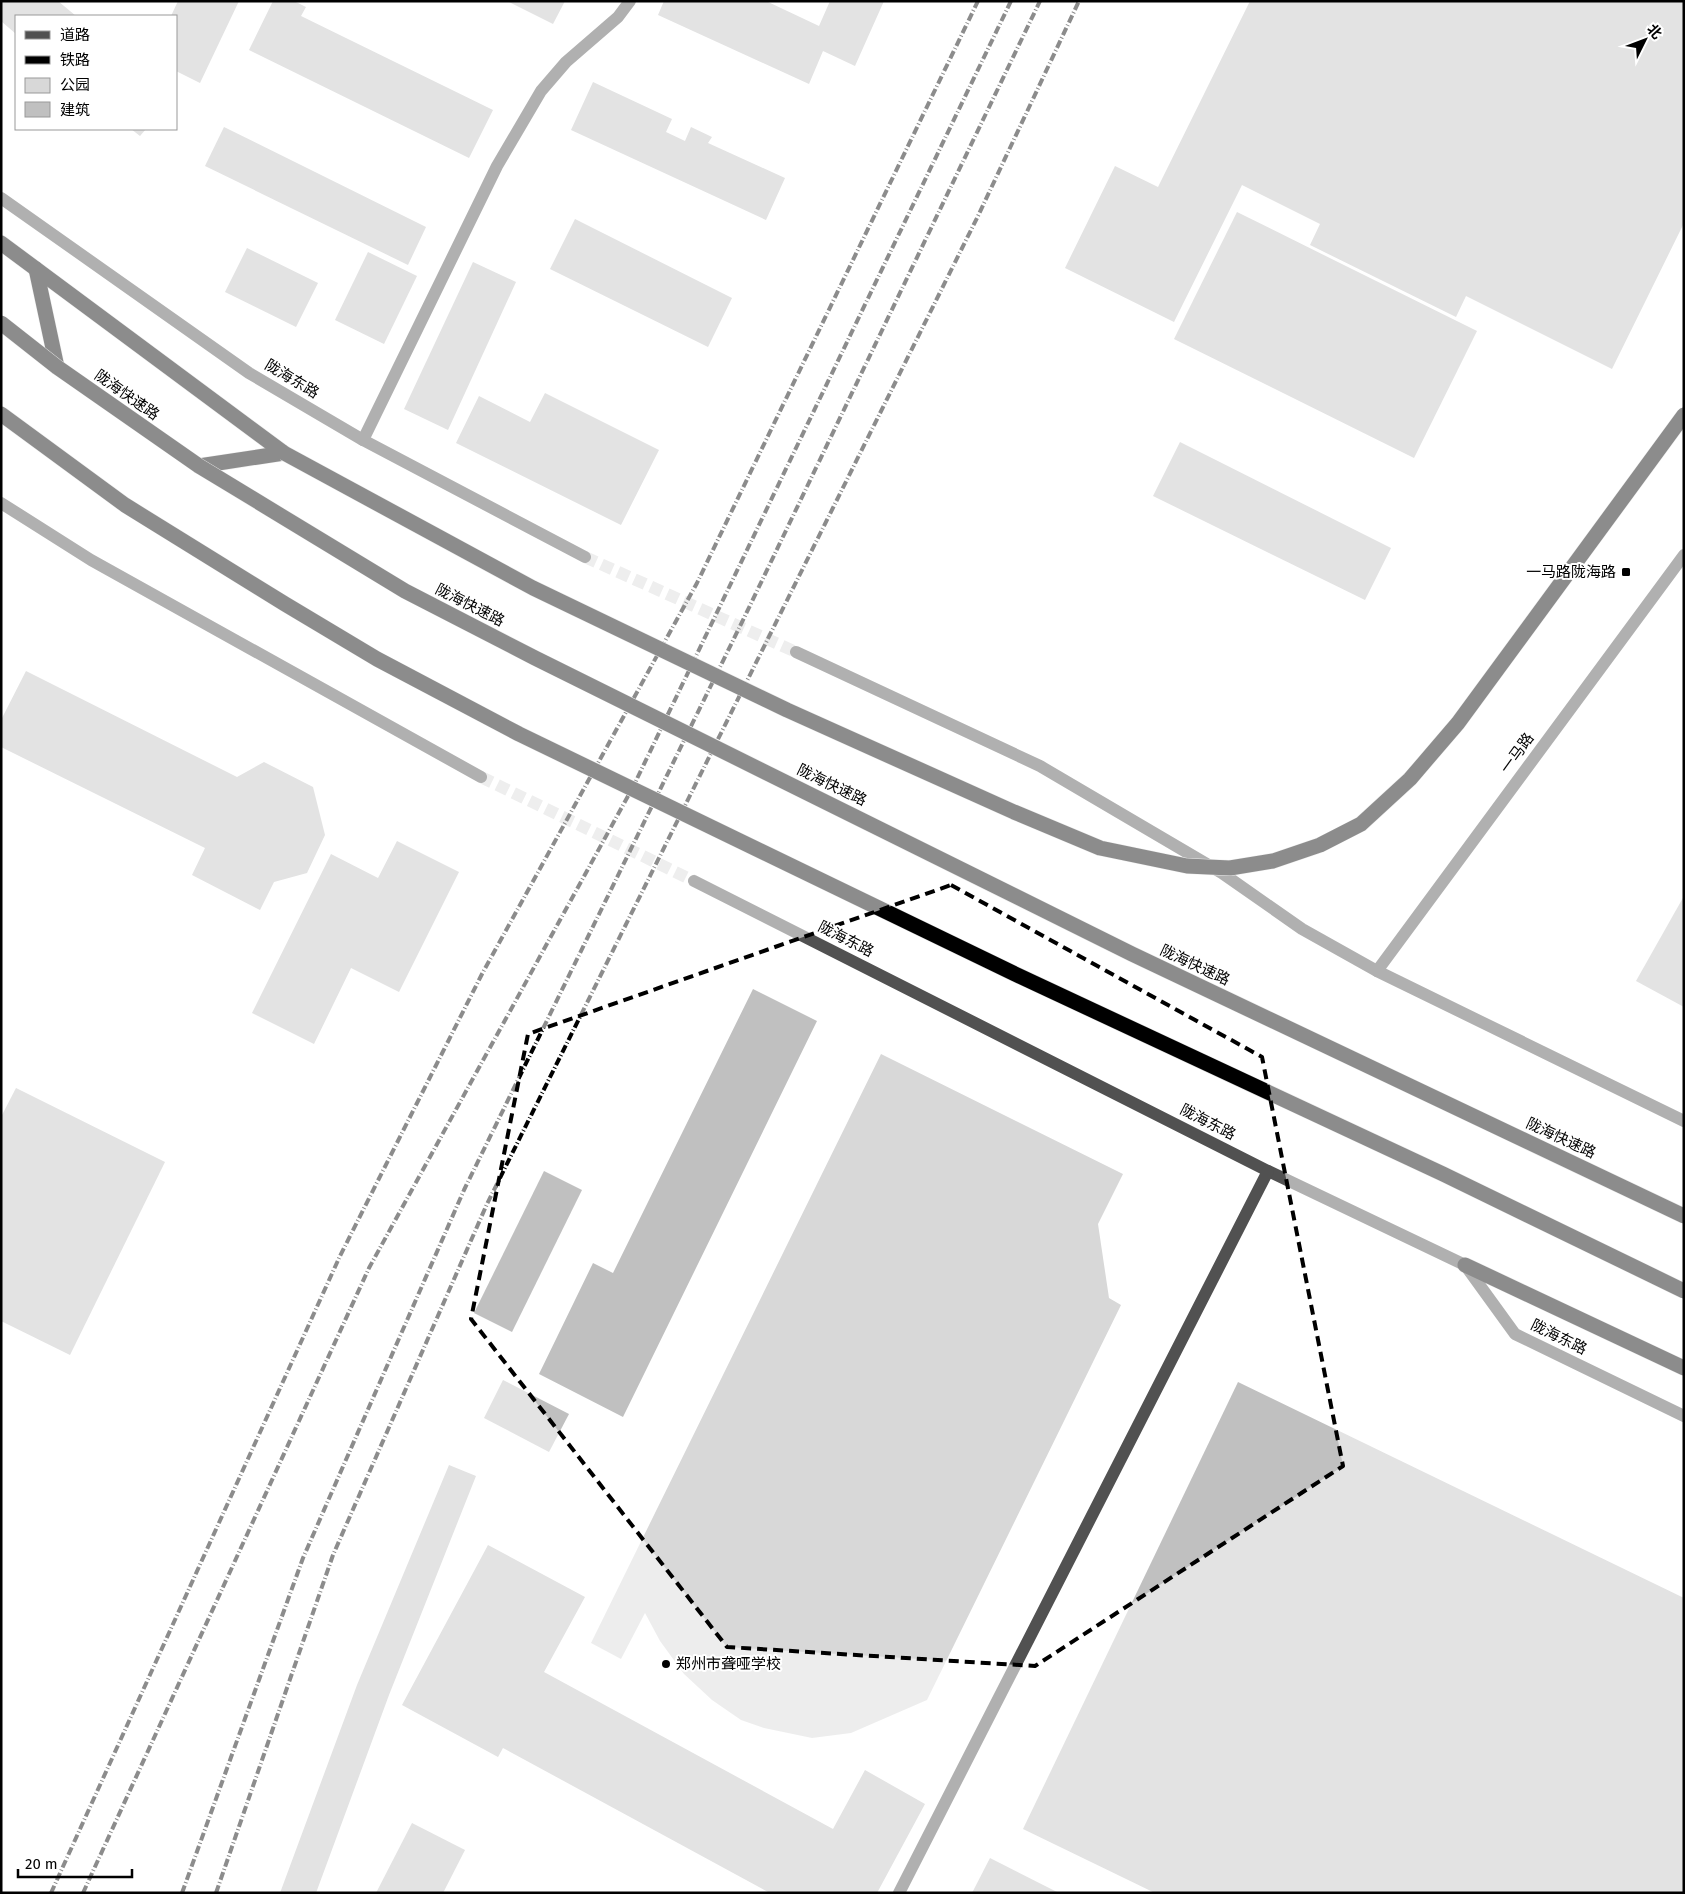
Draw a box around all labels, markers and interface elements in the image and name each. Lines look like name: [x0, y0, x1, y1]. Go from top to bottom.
legend: [15, 15, 178, 130]
north arrow: [1620, 15, 1670, 65]
text: 北: [1643, 21, 1665, 43]
text: 道路: [60, 26, 90, 44]
text: 铁路: [60, 51, 90, 69]
text: 公园: [60, 76, 90, 94]
text: 建筑: [60, 101, 90, 119]
street label: 陇海东路: [262, 356, 322, 402]
street label: 陇海快速路: [91, 366, 163, 424]
place label: 一马路陇海路: [1526, 563, 1616, 581]
marker: 一马路陇海路: [1620, 566, 1632, 578]
street label: 陇海快速路: [432, 580, 508, 630]
street label: 一马路: [1496, 730, 1538, 776]
street label: 陇海快速路: [794, 760, 870, 810]
street label: 陇海东路: [815, 917, 877, 961]
street label: 陇海快速路: [1157, 941, 1233, 989]
street label: 陇海东路: [1177, 1100, 1239, 1144]
street label: 陇海快速路: [1523, 1114, 1599, 1162]
street label: 陇海东路: [1528, 1316, 1590, 1358]
place label: 郑州市聋哑学校: [676, 1655, 781, 1673]
marker: 郑州市聋哑学校: [660, 1658, 672, 1670]
scale bar: [18, 1846, 131, 1878]
text: 20 m: [25, 1855, 58, 1873]

